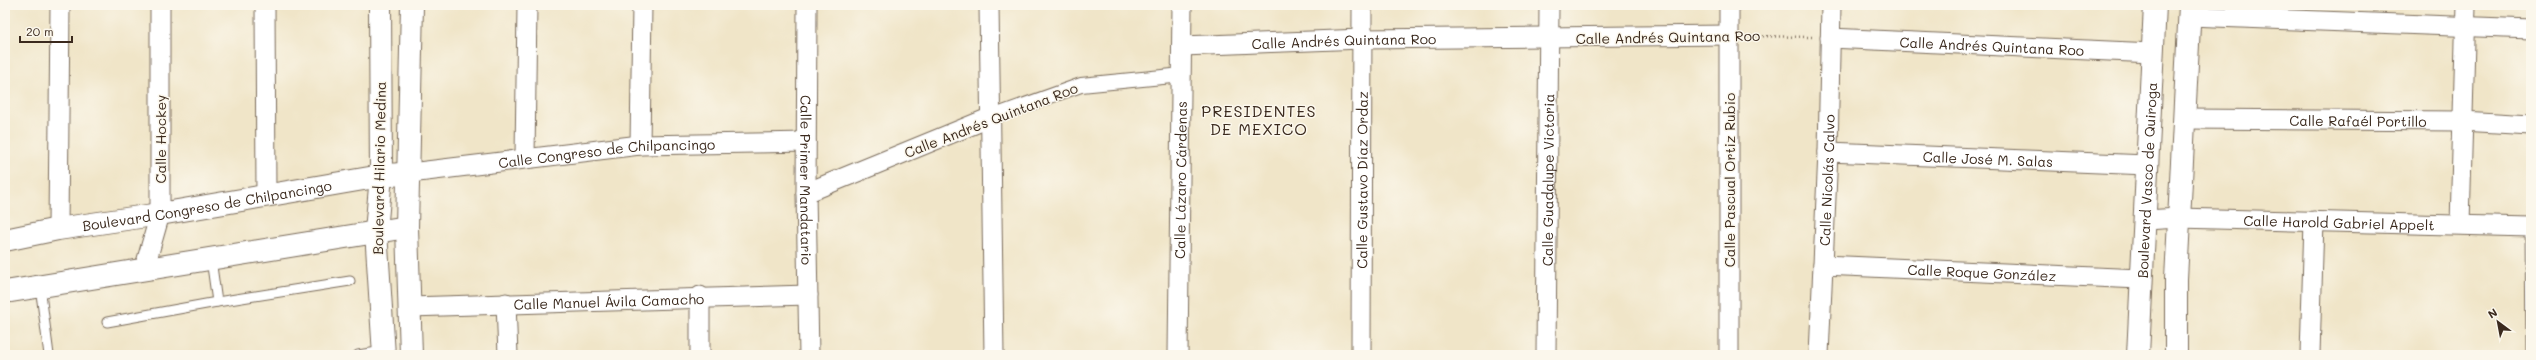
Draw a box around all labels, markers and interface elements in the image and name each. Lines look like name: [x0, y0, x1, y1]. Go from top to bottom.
scale bar: [20, 18, 72, 44]
text: 20 m: [26, 23, 54, 39]
street label: Calle Andrés Quintana Roo: [1576, 26, 1760, 48]
street label: Calle Andrés Quintana Roo: [1251, 29, 1436, 53]
street label: Calle Andrés Quintana Roo: [1899, 32, 2085, 59]
street label: Calle Andrés Quintana Roo: [901, 78, 1081, 162]
street label: Boulevard Hilario Medina: [368, 81, 390, 255]
street label: Boulevard Vasco de Quiroga: [2132, 82, 2161, 279]
street label: Calle Gustavo Díaz Ordaz: [1352, 91, 1371, 269]
street label: Calle Pascual Ortiz Rubio: [1720, 93, 1739, 267]
street label: Calle Guadalupe Victoria: [1537, 94, 1558, 266]
street label: Calle Hockey: [151, 95, 170, 183]
street label: Calle Primer Mandatario: [796, 95, 817, 265]
district label: PRESIDENTES DE MEXICO: [1201, 100, 1317, 139]
street label: Calle Lázaro Cárdenas: [1170, 101, 1190, 259]
street label: Calle Rafaél Portillo: [2289, 110, 2427, 130]
street label: Calle Nicolás Calvo: [1814, 114, 1838, 246]
street label: Calle Congreso de Chilpancingo: [497, 134, 716, 172]
street label: Calle José M. Salas: [1922, 146, 2053, 171]
street label: Boulevard Congreso de Chilpancingo: [81, 175, 333, 235]
street label: Calle Harold Gabriel Appelt: [2243, 210, 2435, 234]
street label: Calle Roque González: [1907, 259, 2057, 285]
street label: Calle Manuel Ávila Camacho: [513, 289, 705, 313]
north arrow: [2478, 302, 2518, 342]
text: N: [2485, 305, 2500, 322]

